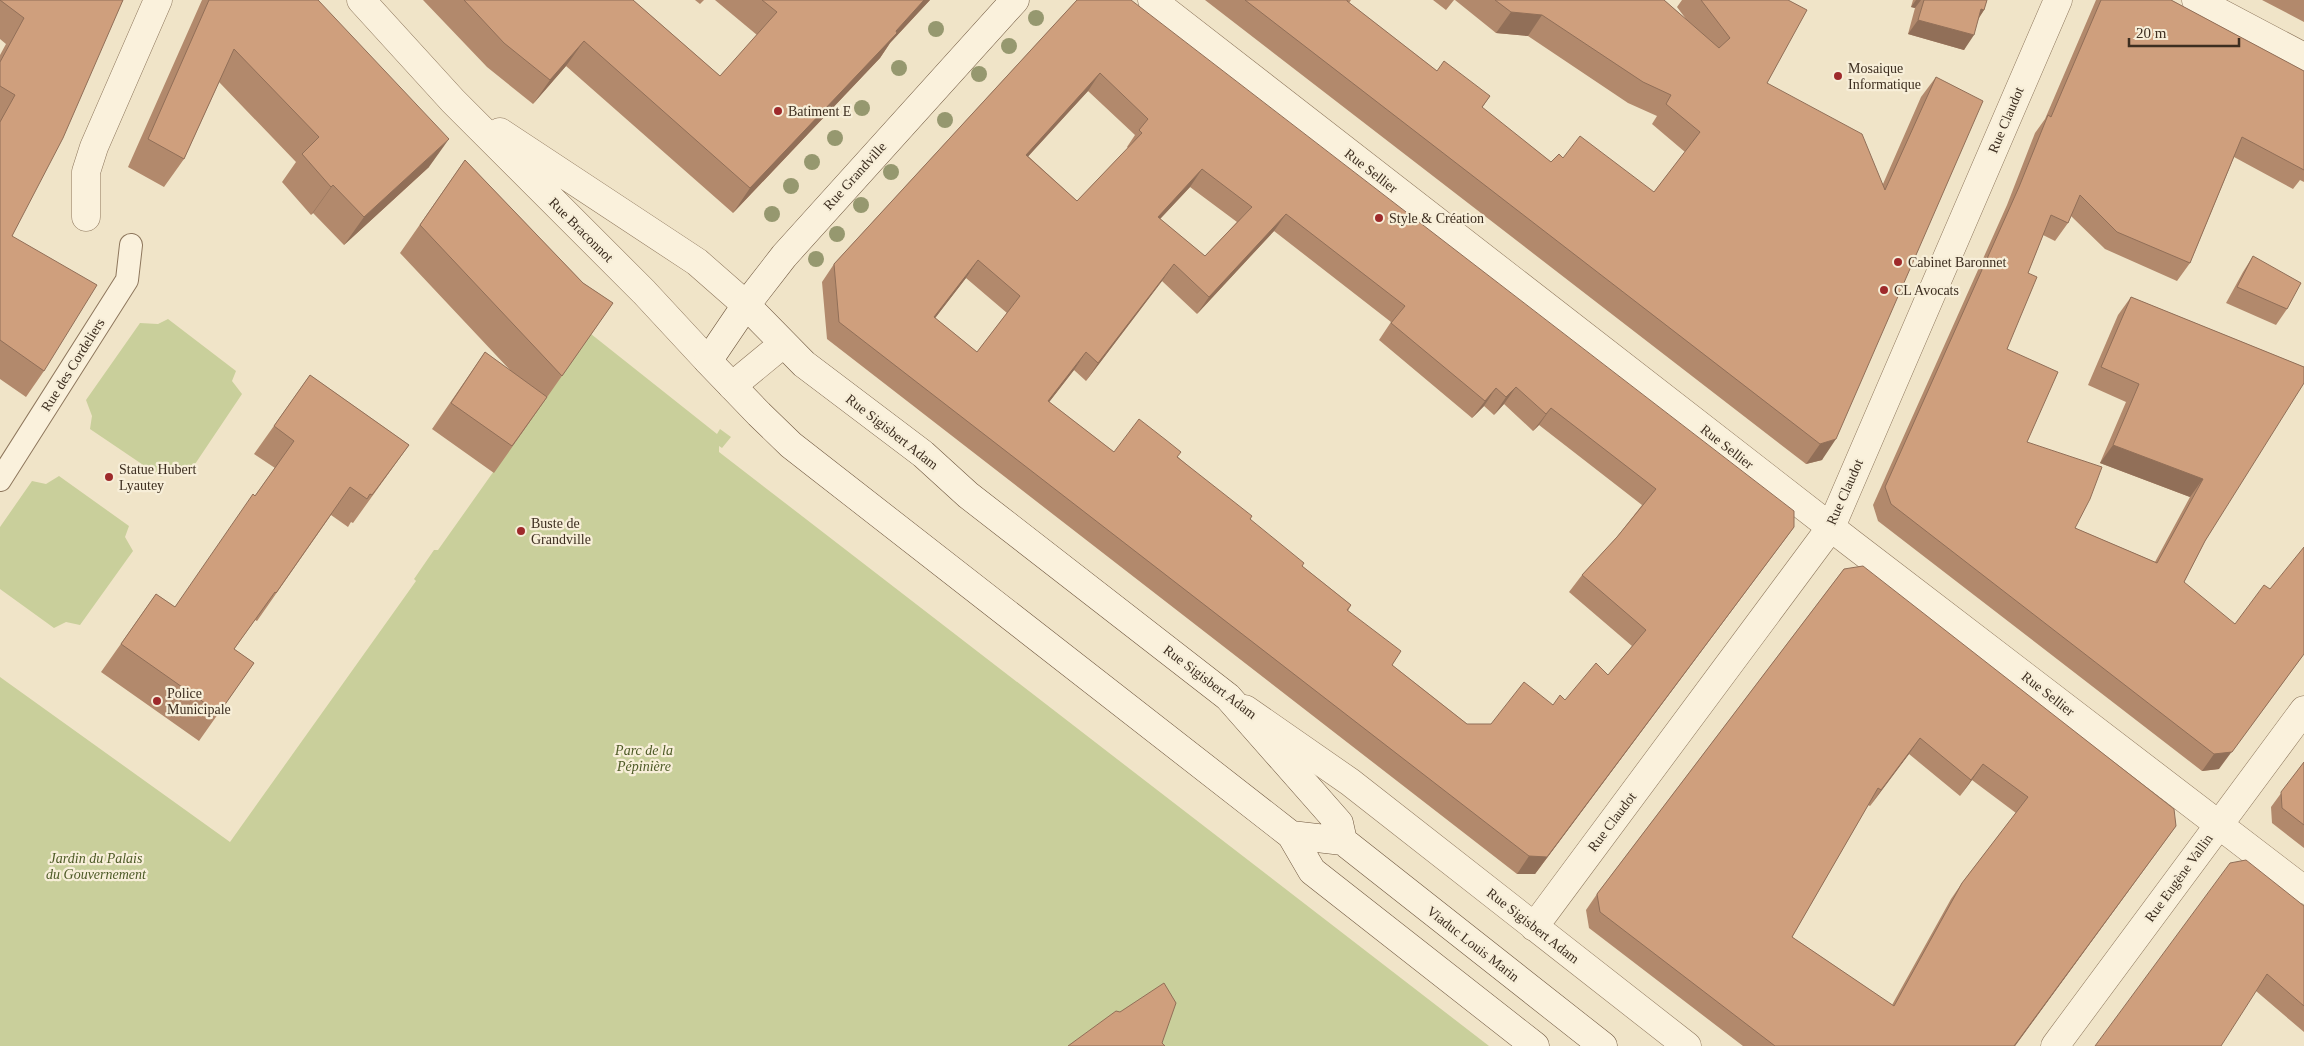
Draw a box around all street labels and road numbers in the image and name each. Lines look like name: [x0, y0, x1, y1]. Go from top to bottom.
street label: Rue Claudot: [1985, 85, 2027, 155]
street label: Rue Grandville: [821, 139, 889, 213]
street label: Rue Sellier: [1342, 146, 1401, 196]
street label: Rue Braconnot: [546, 195, 616, 265]
street label: Rue des Cordeliers: [38, 316, 108, 414]
street label: Rue Sigisbert Adam: [843, 391, 941, 473]
street label: Rue Sellier: [1698, 422, 1757, 472]
street label: Rue Claudot: [1824, 457, 1866, 527]
street label: Rue Sigisbert Adam: [1160, 642, 1260, 722]
street label: Rue Sellier: [2019, 669, 2078, 719]
street label: Rue Claudot: [1585, 789, 1639, 855]
street label: Rue Eugène Vallin: [2142, 831, 2216, 925]
street label: Rue Sigisbert Adam: [1484, 885, 1582, 967]
street label: Viaduc Louis Marin: [1424, 903, 1522, 985]

